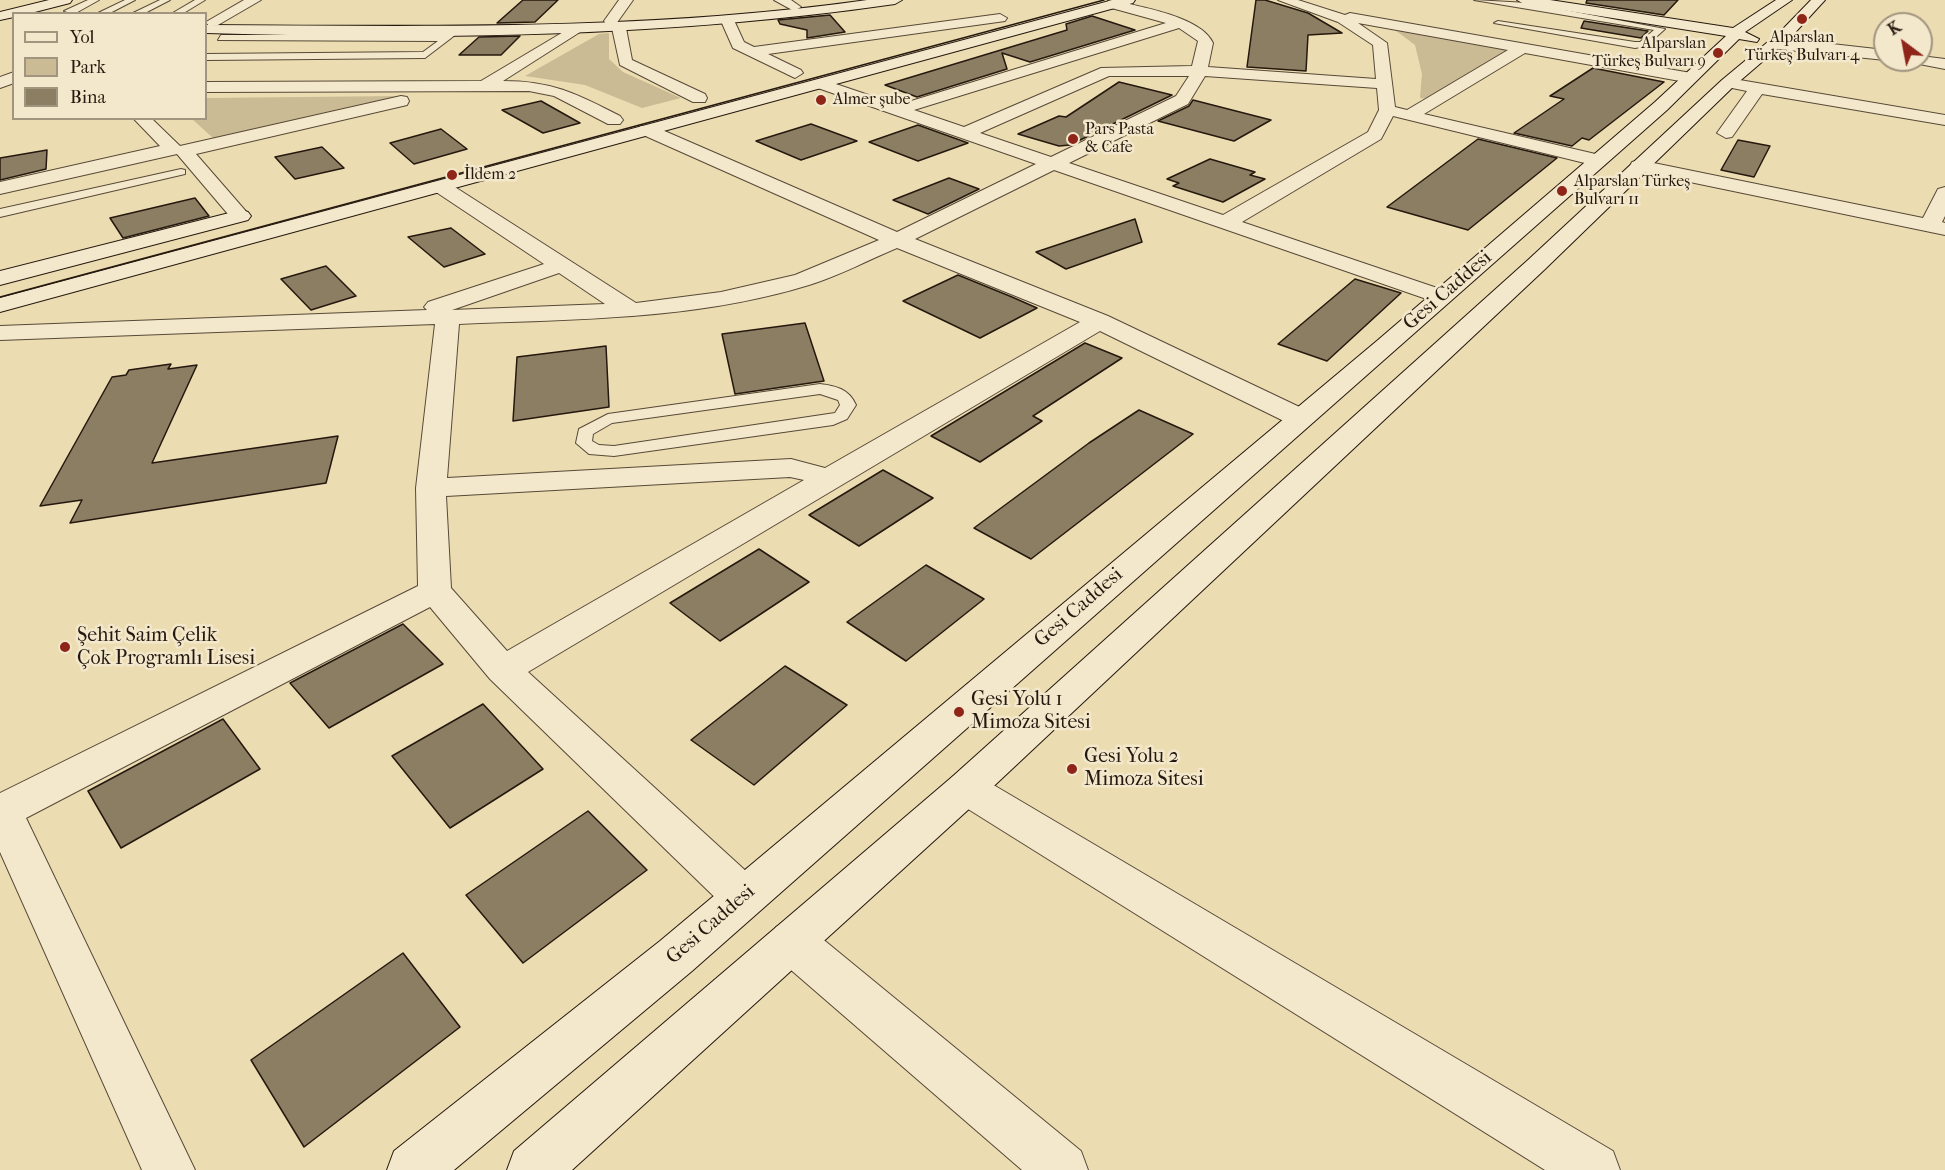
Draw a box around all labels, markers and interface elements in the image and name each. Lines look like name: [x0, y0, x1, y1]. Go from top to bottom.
legend: [12, 12, 207, 120]
marker: Alparslan Türkeş Bulvarı 4: [1795, 12, 1809, 26]
north arrow: [1873, 12, 1933, 72]
text: K: [1884, 17, 1904, 39]
text: Yol: [70, 27, 95, 48]
place label: Alparslan Türkeş Bulvarı 4: [1745, 28, 1859, 66]
place label: Alparslan Türkeş Bulvarı 9: [1592, 34, 1706, 72]
marker: Alparslan Türkeş Bulvarı 9: [1711, 46, 1725, 60]
text: Park: [70, 57, 106, 78]
text: Bina: [70, 87, 106, 108]
place label: Almer şube: [833, 90, 910, 110]
marker: Almer şube: [814, 93, 828, 107]
place label: Pars Pasta & Cafe: [1085, 120, 1154, 158]
marker: Pars Pasta & Cafe: [1066, 132, 1080, 146]
place label: İldem 2: [464, 165, 516, 185]
marker: İldem 2: [445, 168, 459, 182]
place label: Alparslan Türkeş Bulvarı 11: [1574, 172, 1690, 210]
marker: Alparslan Türkeş Bulvarı 11: [1555, 184, 1569, 198]
street label: Gesi Caddesi: [1399, 246, 1497, 336]
street label: Gesi Caddesi: [1030, 563, 1128, 653]
place label: Şehit Saim Çelik Çok Programlı Lisesi: [77, 624, 255, 671]
marker: Şehit Saim Çelik Çok Programlı Lisesi: [58, 640, 72, 654]
place label: Gesi Yolu 1 Mimoza Sitesi: [971, 688, 1091, 735]
marker: Gesi Yolu 1 Mimoza Sitesi: [952, 705, 966, 719]
place label: Gesi Yolu 2 Mimoza Sitesi: [1084, 745, 1204, 792]
marker: Gesi Yolu 2 Mimoza Sitesi: [1065, 762, 1079, 776]
street label: Gesi Caddesi: [662, 880, 760, 970]

